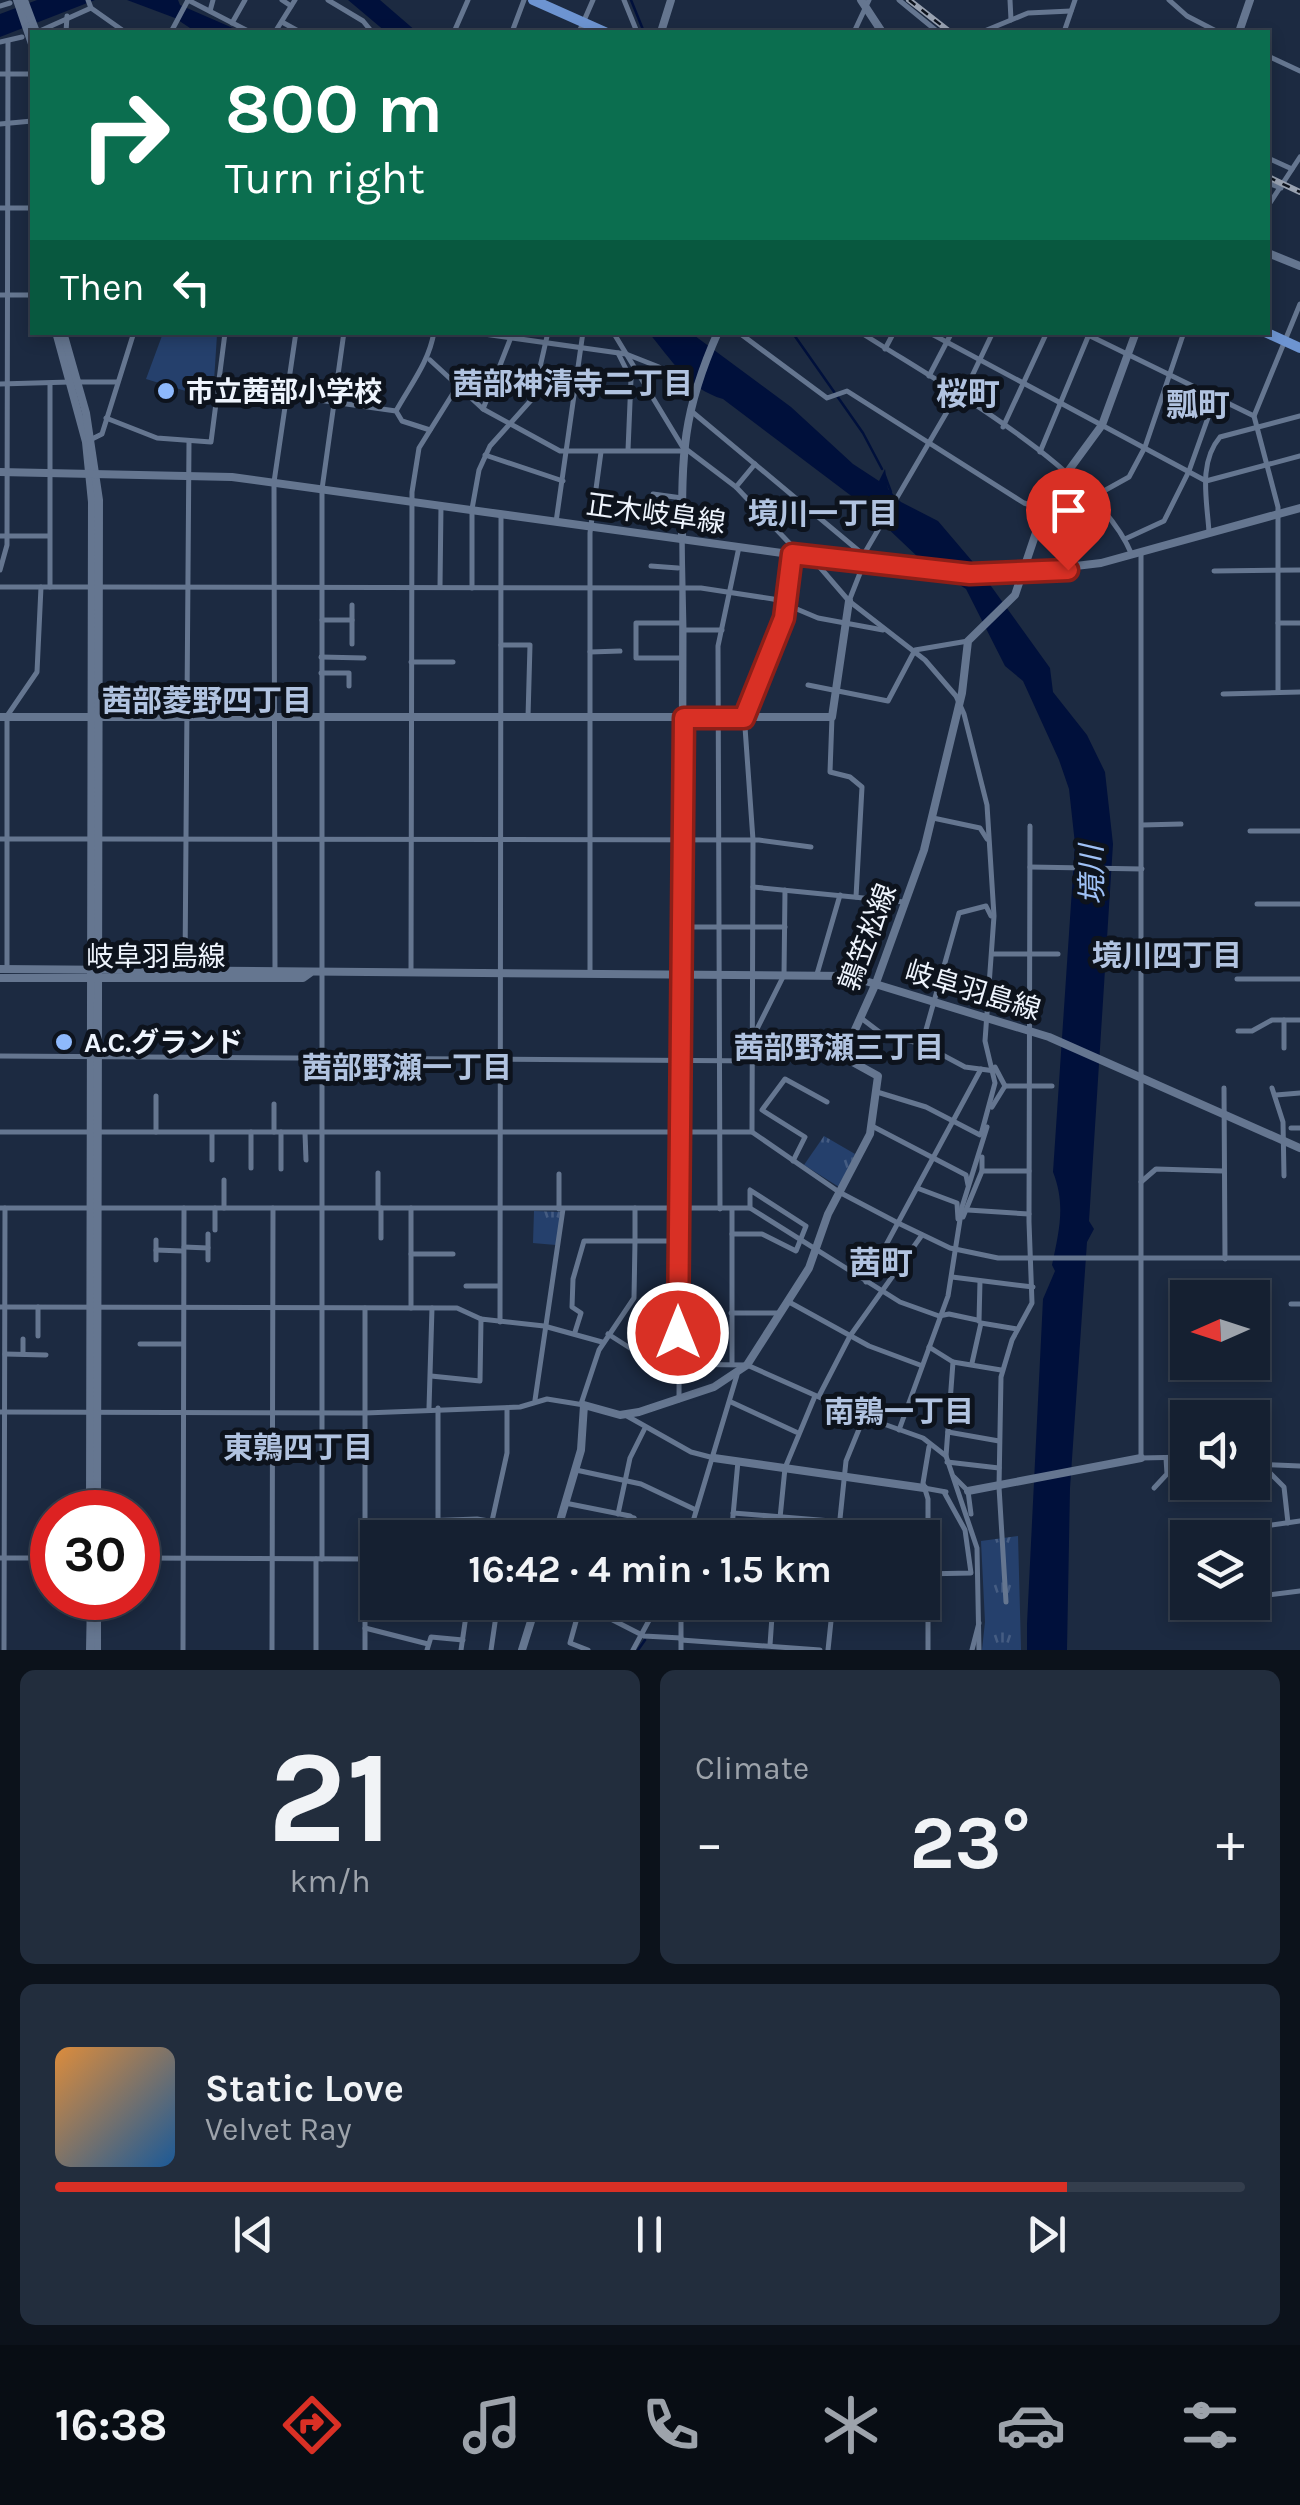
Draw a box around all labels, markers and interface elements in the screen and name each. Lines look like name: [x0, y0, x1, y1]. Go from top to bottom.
text: 800 m: [225, 68, 443, 150]
icon: right: [60, 70, 190, 200]
text: Turn right: [225, 152, 425, 204]
icon: left: [164, 260, 219, 315]
text: Then: [60, 265, 144, 310]
district label: 茜部神清寺二丁目: [453, 366, 693, 402]
place label: 市立茜部小学校: [186, 375, 382, 408]
district label: 桜町: [936, 376, 1000, 413]
marker: 市立茜部小学校: [155, 380, 177, 402]
district label: 瓢町: [1166, 387, 1230, 424]
pin: [1026, 468, 1111, 571]
icon: arrive: [1041, 483, 1096, 538]
street label: 正木岐阜線: [584, 487, 728, 540]
district label: 境川一丁目: [748, 496, 898, 532]
district label: 茜部菱野四丁目: [102, 683, 312, 719]
water label: 境川: [1073, 842, 1111, 905]
street label: 鶉笠松線: [832, 879, 903, 995]
district label: 境川四丁目: [1092, 938, 1242, 974]
street label: 岐阜羽島線: [86, 940, 226, 973]
street label: 岐阜羽島線: [901, 954, 1045, 1027]
place label: A.C.グランド: [84, 1026, 243, 1059]
district label: 茜部野瀬三丁目: [734, 1030, 944, 1066]
marker: A.C.グランド: [53, 1031, 75, 1053]
district label: 茜部野瀬一丁目: [302, 1050, 512, 1086]
district label: 茜町: [849, 1245, 913, 1282]
north arrow: [1170, 1280, 1270, 1380]
map controls: [1170, 1280, 1270, 1620]
position arrow: [626, 1281, 730, 1385]
district label: 南鶉一丁目: [824, 1394, 974, 1430]
button: sound: [1170, 1400, 1270, 1500]
district label: 東鶉四丁目: [223, 1430, 373, 1466]
speed limit sign: 30: [30, 1490, 160, 1620]
button: layers: [1170, 1520, 1270, 1620]
text: 16:42 · 4 min · 1.5 km: [468, 1547, 832, 1592]
text: 21: [268, 1722, 393, 1874]
text: Climate: [695, 1750, 809, 1787]
text: 23°: [909, 1799, 1031, 1887]
text: −: [695, 1811, 724, 1875]
text: +: [1216, 1811, 1245, 1875]
text: km/h: [289, 1863, 371, 1900]
text: Static Love: [205, 2066, 404, 2111]
text: Velvet Ray: [205, 2111, 352, 2148]
icon: previous: [226, 2207, 281, 2262]
icon: pause: [622, 2207, 677, 2262]
icon: next: [1019, 2207, 1074, 2262]
icon: directions: [277, 2390, 347, 2460]
icon: music: [457, 2390, 527, 2460]
icon: phone: [636, 2390, 706, 2460]
icon: climate: [816, 2390, 886, 2460]
icon: car: [996, 2390, 1066, 2460]
icon: filters: [1175, 2390, 1245, 2460]
text: 16:38: [55, 2399, 167, 2451]

